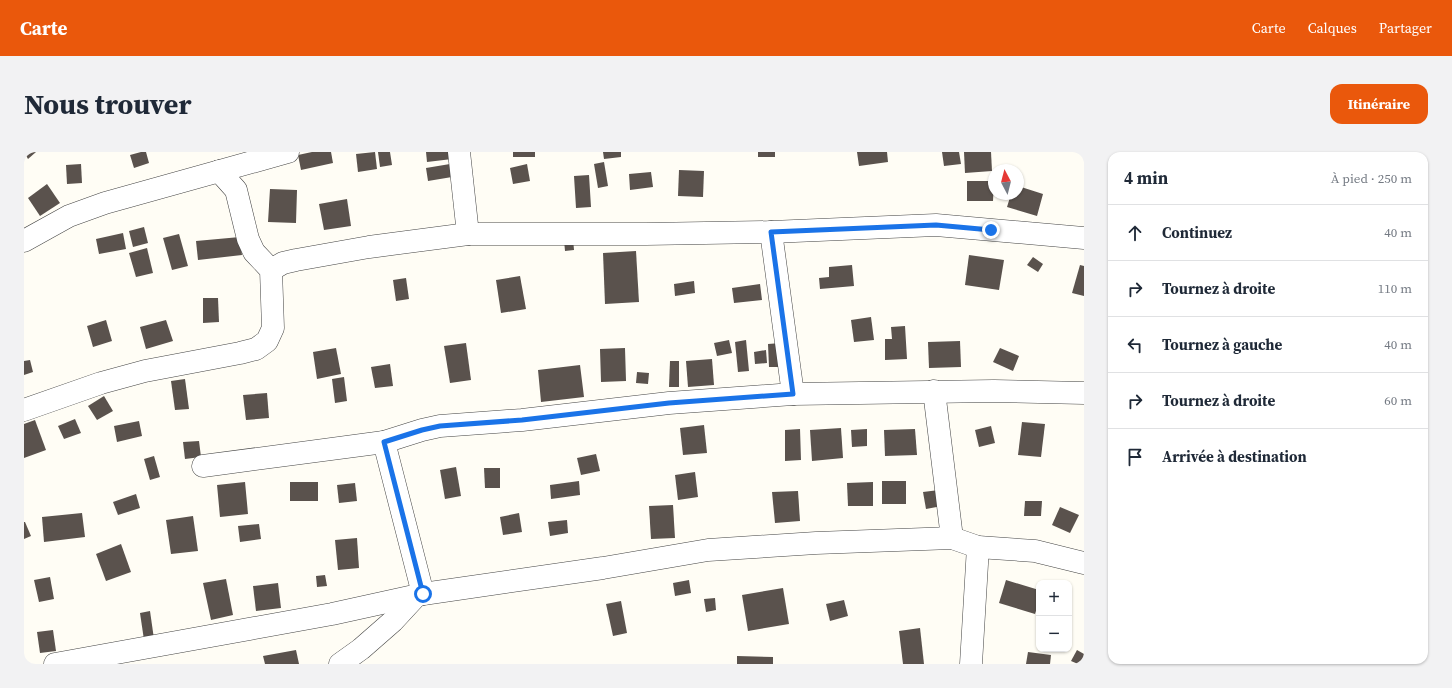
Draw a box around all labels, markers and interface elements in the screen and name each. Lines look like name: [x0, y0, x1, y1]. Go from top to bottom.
text: Carte: [20, 15, 67, 41]
text: Carte: [1252, 18, 1286, 38]
text: Calques: [1308, 18, 1357, 38]
text: Partager: [1379, 18, 1432, 38]
button: Itinéraire: [1330, 84, 1428, 124]
text: Nous trouver: [24, 85, 191, 123]
north arrow: [988, 164, 1024, 200]
text: 4 min: [1124, 166, 1168, 190]
text: À pied · 250 m: [1331, 170, 1412, 187]
route end: [982, 221, 1000, 239]
icon: ahead: [1124, 222, 1146, 244]
text: Continuez: [1162, 222, 1232, 243]
text: 40 m: [1384, 224, 1412, 241]
icon: right: [1124, 278, 1146, 300]
text: Tournez à droite: [1162, 278, 1275, 299]
text: 110 m: [1378, 280, 1412, 297]
icon: left: [1124, 334, 1146, 356]
text: Tournez à gauche: [1162, 334, 1282, 355]
text: 40 m: [1384, 336, 1412, 353]
icon: right: [1124, 390, 1146, 412]
text: Tournez à droite: [1162, 390, 1275, 411]
text: 60 m: [1384, 392, 1412, 409]
icon: arrive: [1124, 446, 1146, 468]
text: Arrivée à destination: [1162, 446, 1307, 467]
map controls: [1036, 580, 1072, 652]
button: +: [1036, 580, 1072, 616]
route start: [414, 585, 432, 603]
button: −: [1036, 616, 1072, 652]

